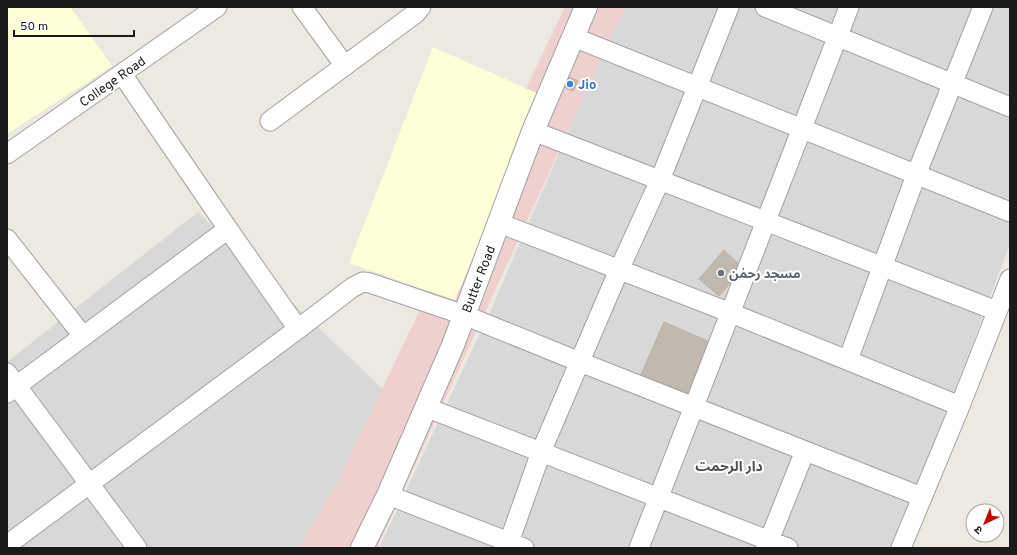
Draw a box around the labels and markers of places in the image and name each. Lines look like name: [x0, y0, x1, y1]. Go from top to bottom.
place label: Jio: [578, 78, 596, 94]
marker: Jio: [565, 79, 575, 89]
place label: مسجد رحمٰن: [729, 267, 801, 283]
marker: مسجد رحمٰن: [716, 268, 726, 278]

